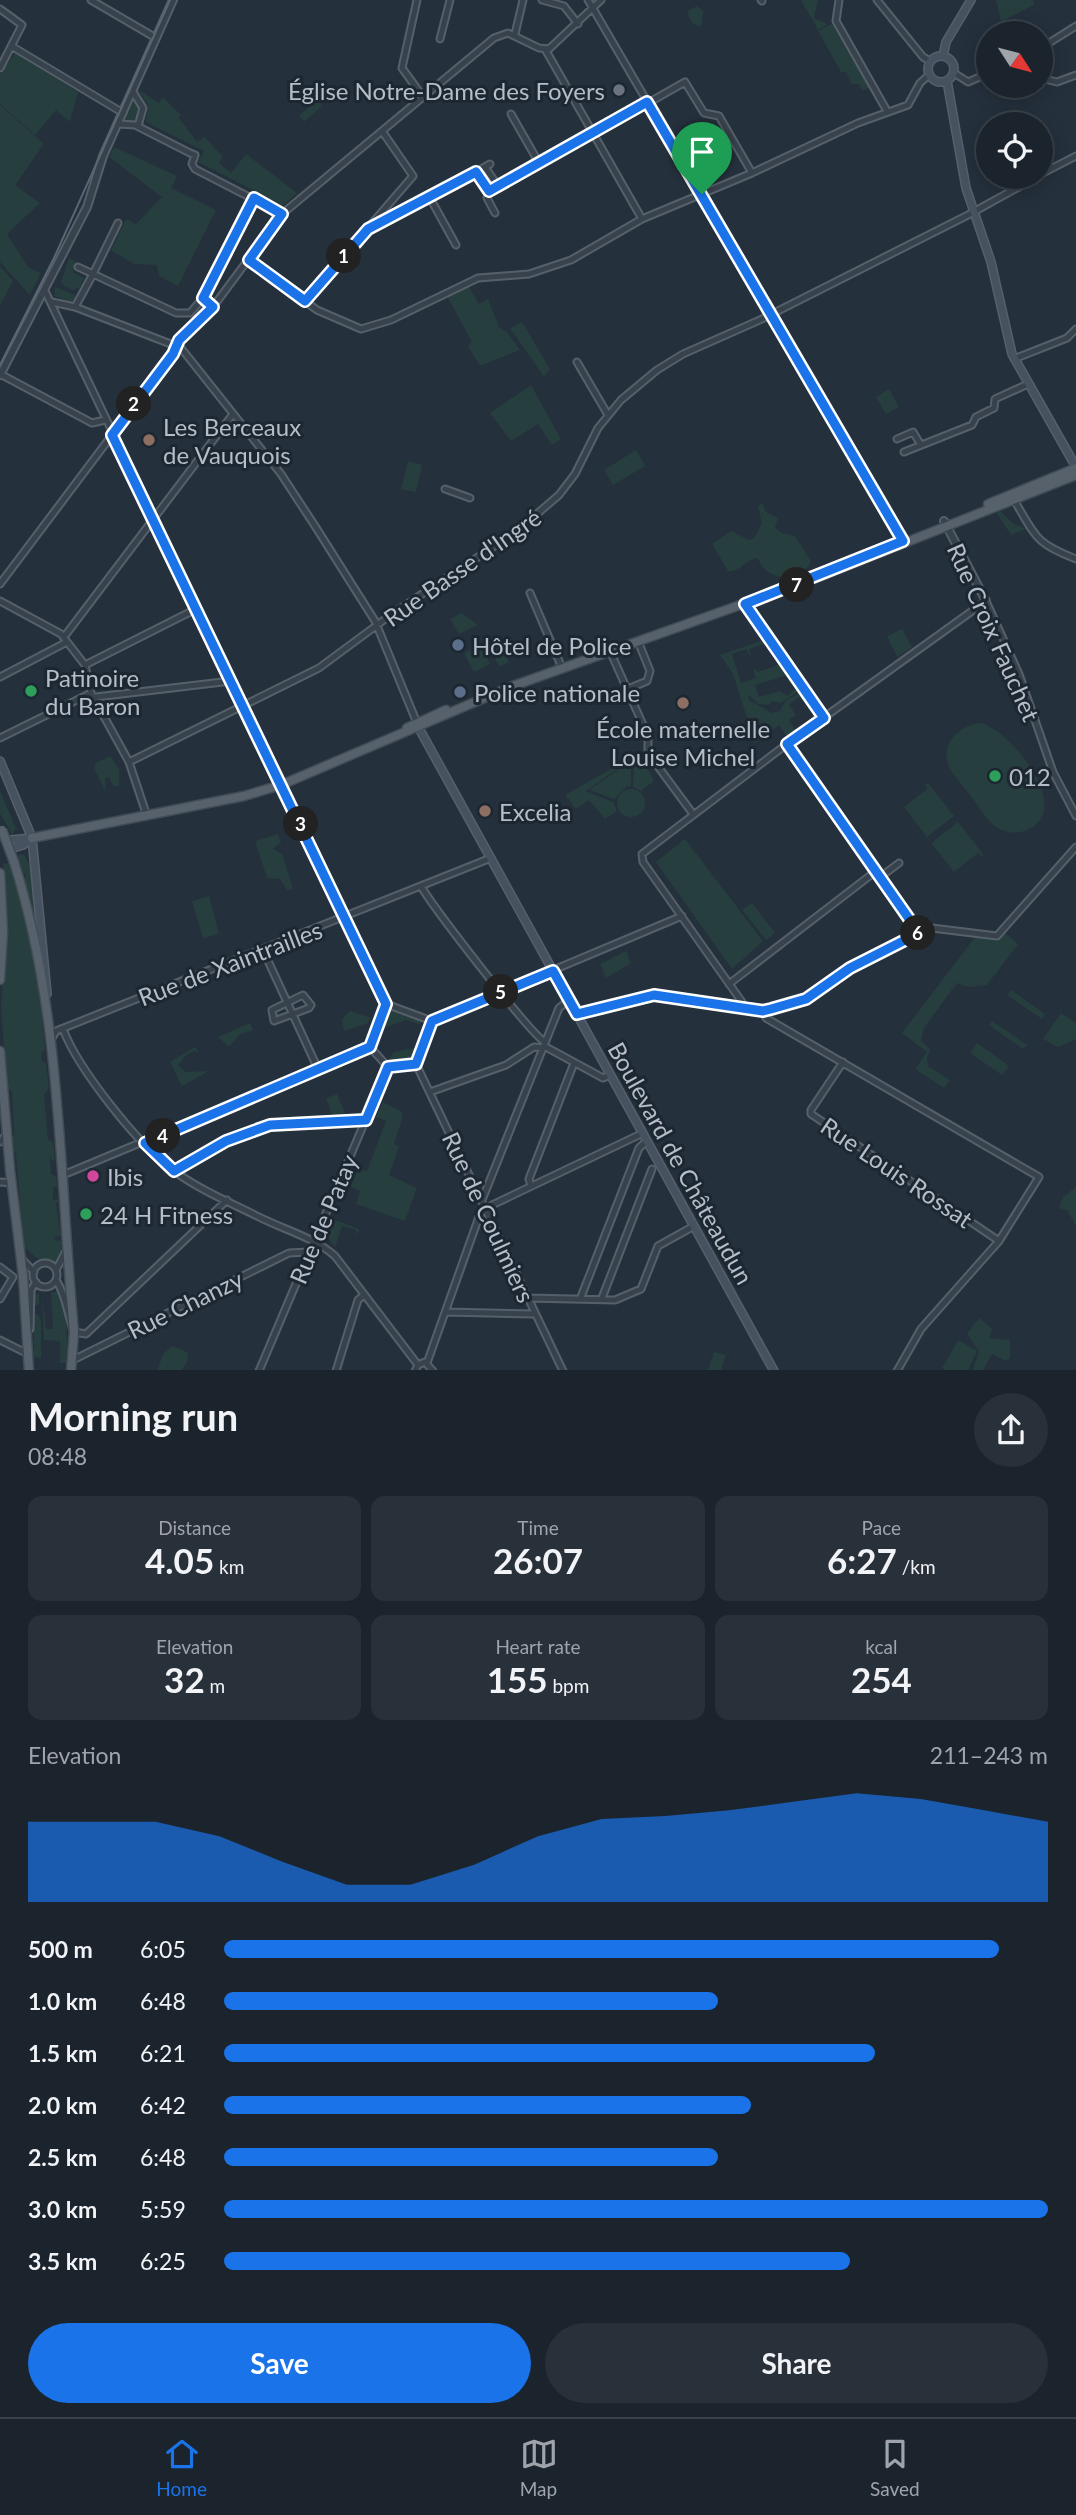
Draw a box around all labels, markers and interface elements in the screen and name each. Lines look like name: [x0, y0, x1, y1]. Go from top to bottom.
north arrow: [976, 21, 1054, 98]
map controls: [976, 21, 1053, 189]
place label: Église Notre-Dame des Foyers: [288, 76, 605, 105]
marker: Église Notre-Dame des Foyers: [611, 82, 627, 98]
button: locate: [976, 112, 1053, 189]
pin: [672, 122, 732, 194]
icon: arrive: [683, 133, 721, 171]
pin: 1: [326, 238, 362, 274]
text: 1: [338, 244, 349, 267]
pin: 2: [116, 386, 152, 422]
text: 2: [128, 392, 139, 415]
place label: Les Berceaux de Vauquois: [163, 412, 301, 469]
marker: Les Berceaux de Vauquois: [141, 432, 157, 448]
street label: Rue Basse d'Ingré: [378, 502, 546, 632]
street label: Rue Croix Fauchet: [942, 539, 1046, 726]
pin: 7: [780, 568, 814, 602]
text: 7: [791, 573, 802, 596]
place label: Hôtel de Police: [472, 631, 631, 660]
marker: Hôtel de Police: [450, 637, 466, 653]
place label: Patinoire du Baron: [45, 663, 140, 720]
place label: Police nationale: [474, 678, 640, 707]
marker: Patinoire du Baron: [23, 683, 39, 699]
marker: Police nationale: [452, 684, 468, 700]
marker: École maternelle Louise Michel: [675, 695, 691, 711]
place label: École maternelle Louise Michel: [596, 714, 770, 771]
place label: 012: [1009, 762, 1051, 791]
marker: 012: [987, 768, 1003, 784]
place label: Excelia: [499, 797, 572, 826]
marker: Excelia: [477, 803, 493, 819]
pin: 3: [284, 806, 318, 842]
text: 3: [295, 812, 306, 835]
street label: Rue de Xaintrailles: [134, 915, 326, 1011]
pin: 6: [900, 916, 936, 950]
text: 6: [912, 921, 923, 944]
pin: 5: [484, 974, 518, 1010]
text: 5: [495, 980, 506, 1003]
street label: Boulevard de Châteaudun: [602, 1037, 760, 1289]
street label: Rue Louis Rossat: [816, 1111, 979, 1234]
pin: 4: [146, 1118, 180, 1154]
text: 4: [157, 1124, 168, 1147]
street label: Rue de Coulmiers: [437, 1127, 541, 1307]
street label: Rue de Patay: [283, 1150, 363, 1288]
place label: Ibis: [107, 1162, 143, 1191]
marker: Ibis: [85, 1168, 101, 1184]
place label: 24 H Fitness: [100, 1200, 233, 1229]
marker: 24 H Fitness: [78, 1206, 94, 1222]
street label: Rue Chanzy: [123, 1263, 248, 1344]
text: Morning run: [28, 1393, 238, 1439]
button: share: [974, 1393, 1048, 1467]
text: 08:48: [28, 1442, 87, 1470]
text: Distance: [158, 1516, 231, 1539]
text: Time: [517, 1516, 559, 1539]
text: Pace: [862, 1516, 901, 1539]
text: 4.05: [145, 1539, 214, 1581]
text: 26:07: [493, 1539, 583, 1581]
text: 6:27: [827, 1539, 897, 1581]
text: km: [214, 1555, 244, 1578]
text: /km: [897, 1555, 936, 1578]
text: Elevation: [156, 1635, 233, 1658]
text: Heart rate: [495, 1635, 581, 1658]
text: kcal: [865, 1635, 897, 1658]
text: 32: [164, 1658, 205, 1700]
text: 155: [487, 1658, 548, 1700]
text: 254: [851, 1658, 912, 1700]
text: m: [205, 1674, 225, 1697]
text: bpm: [548, 1674, 589, 1697]
text: Elevation: [28, 1741, 121, 1769]
text: 211–243 m: [930, 1741, 1048, 1769]
text: 500 m: [28, 1935, 93, 1963]
text: 6:05: [140, 1935, 186, 1963]
text: 1.0 km: [28, 1987, 97, 2015]
text: 6:48: [140, 1987, 186, 2015]
text: 1.5 km: [28, 2039, 97, 2067]
text: 6:21: [140, 2039, 186, 2067]
text: 2.0 km: [28, 2091, 97, 2119]
text: 6:42: [140, 2091, 186, 2119]
text: 2.5 km: [28, 2143, 97, 2171]
text: 6:48: [140, 2143, 186, 2171]
text: 3.0 km: [28, 2195, 97, 2223]
text: 5:59: [140, 2195, 186, 2223]
text: 3.5 km: [28, 2247, 97, 2275]
text: 6:25: [140, 2247, 186, 2275]
button: Save: [28, 2323, 531, 2403]
button: Share: [545, 2323, 1048, 2403]
tab: Home: [156, 2435, 207, 2500]
tab: Map: [520, 2435, 558, 2500]
tab: Saved: [870, 2435, 920, 2500]

